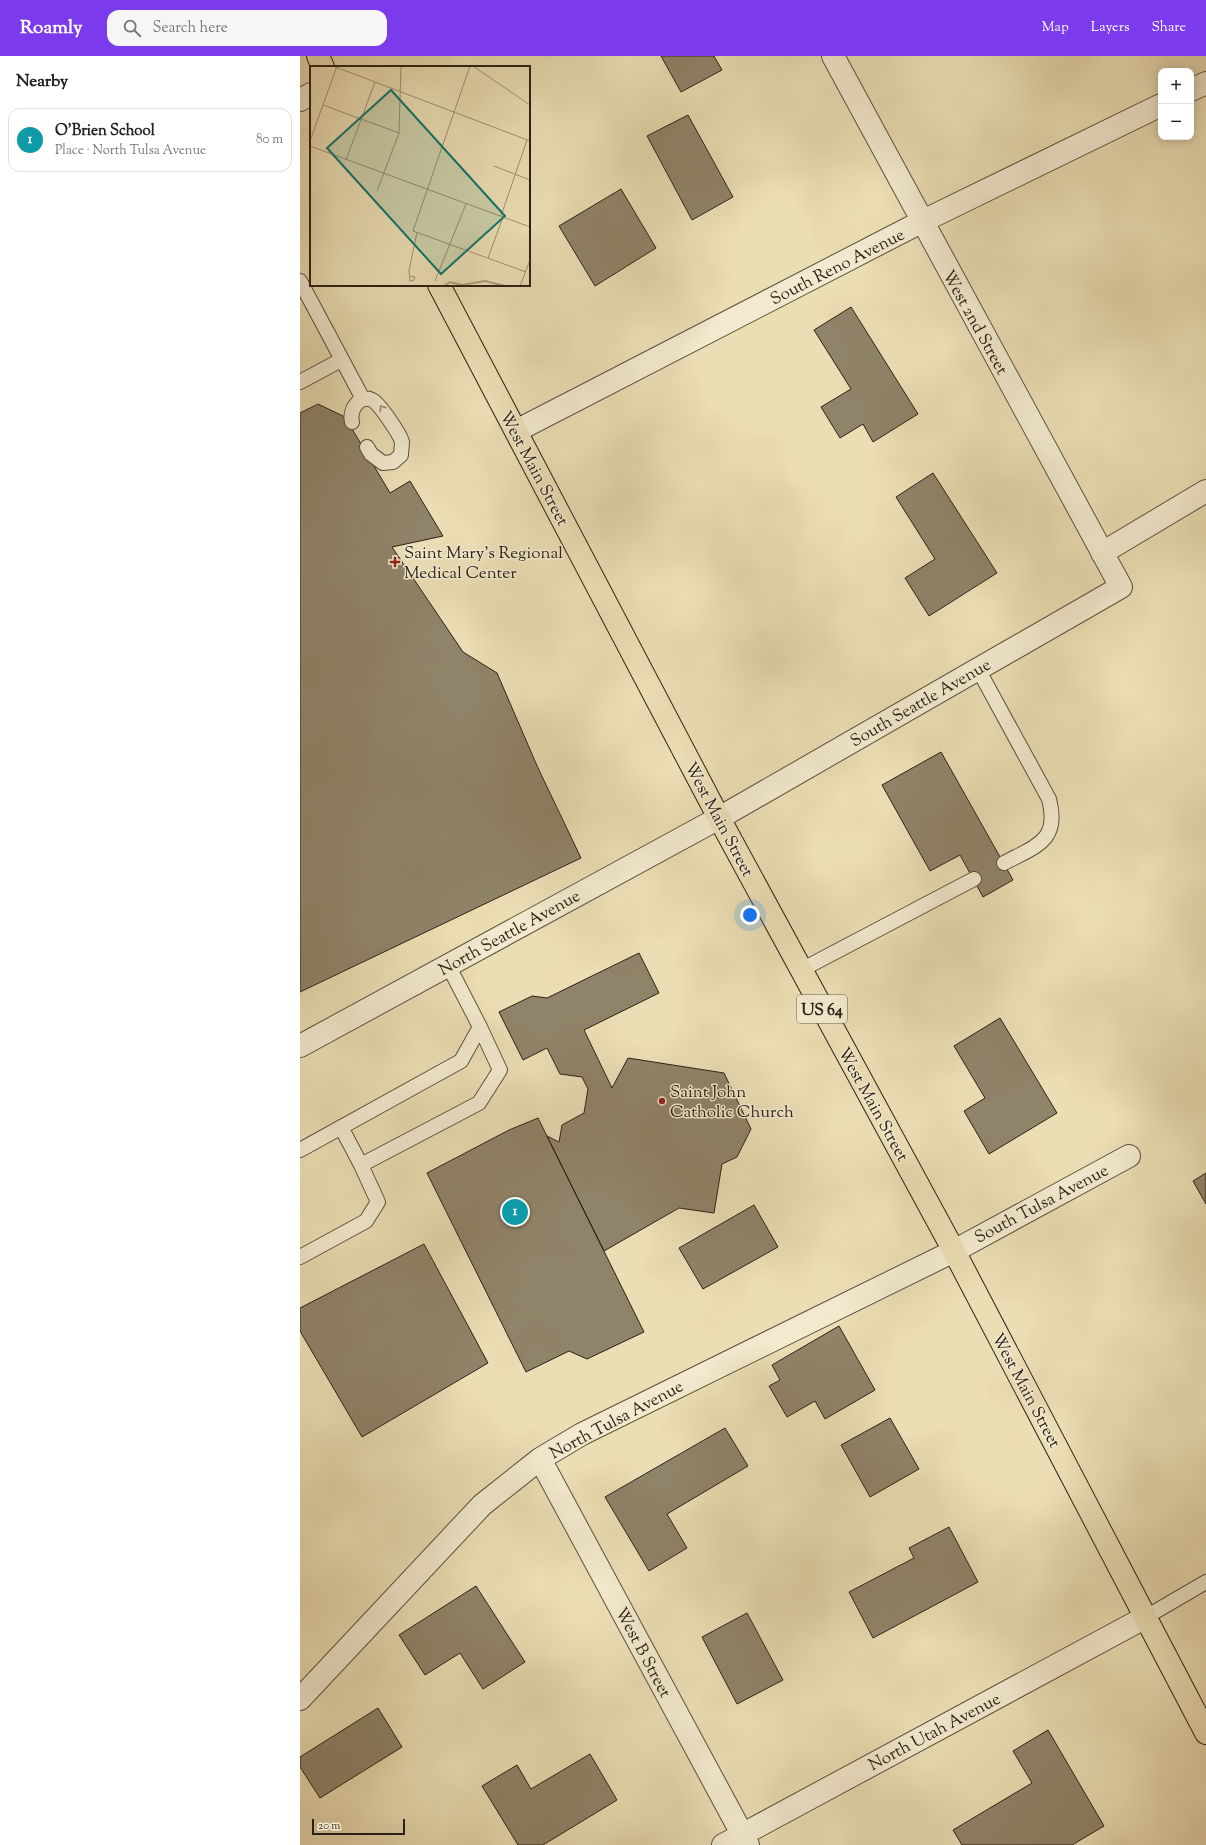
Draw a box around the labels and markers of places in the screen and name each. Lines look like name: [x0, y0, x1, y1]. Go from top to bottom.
place label: Saint Mary's Regional Medical Center: [404, 542, 563, 586]
marker: Saint Mary's Regional Medical Center: [389, 556, 401, 568]
place label: Saint John Catholic Church: [670, 1081, 794, 1125]
marker: Saint John Catholic Church: [657, 1096, 667, 1106]
pin: 1: [502, 1197, 528, 1227]

